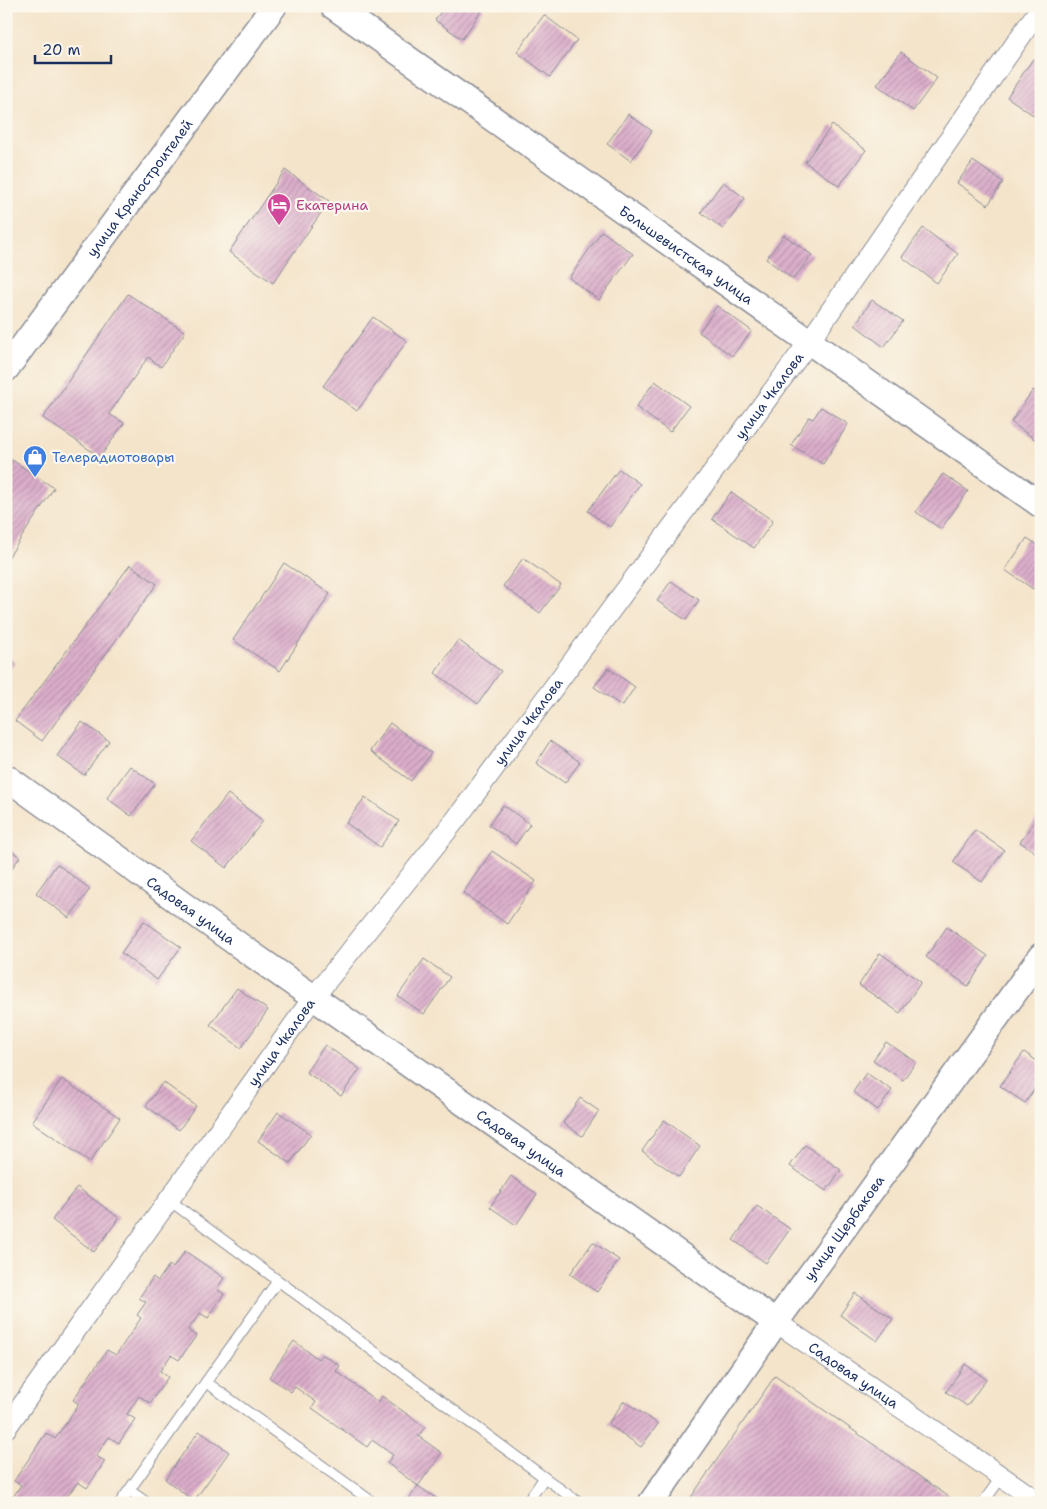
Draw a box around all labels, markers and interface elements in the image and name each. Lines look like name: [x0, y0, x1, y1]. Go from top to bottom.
scale bar: [35, 32, 111, 64]
text: 20 m: [42, 40, 81, 60]
street label: улица Краностроителей: [83, 116, 196, 260]
hotel icon: Екатерина: [266, 192, 292, 226]
place label: Екатерина: [296, 196, 368, 214]
street label: Большевистская улица: [616, 201, 757, 308]
street label: улица Чкалова: [731, 348, 808, 443]
shop icon: Телерадиотовары: [22, 444, 48, 478]
place label: Телерадиотовары: [52, 448, 174, 466]
street label: улица Чкалова: [490, 674, 567, 768]
street label: Садовая улица: [143, 872, 239, 949]
street label: улица Чкалова: [244, 995, 319, 1090]
street label: Садовая улица: [473, 1106, 570, 1181]
street label: улица Щербакова: [800, 1172, 888, 1284]
street label: Садовая улица: [805, 1338, 902, 1413]

